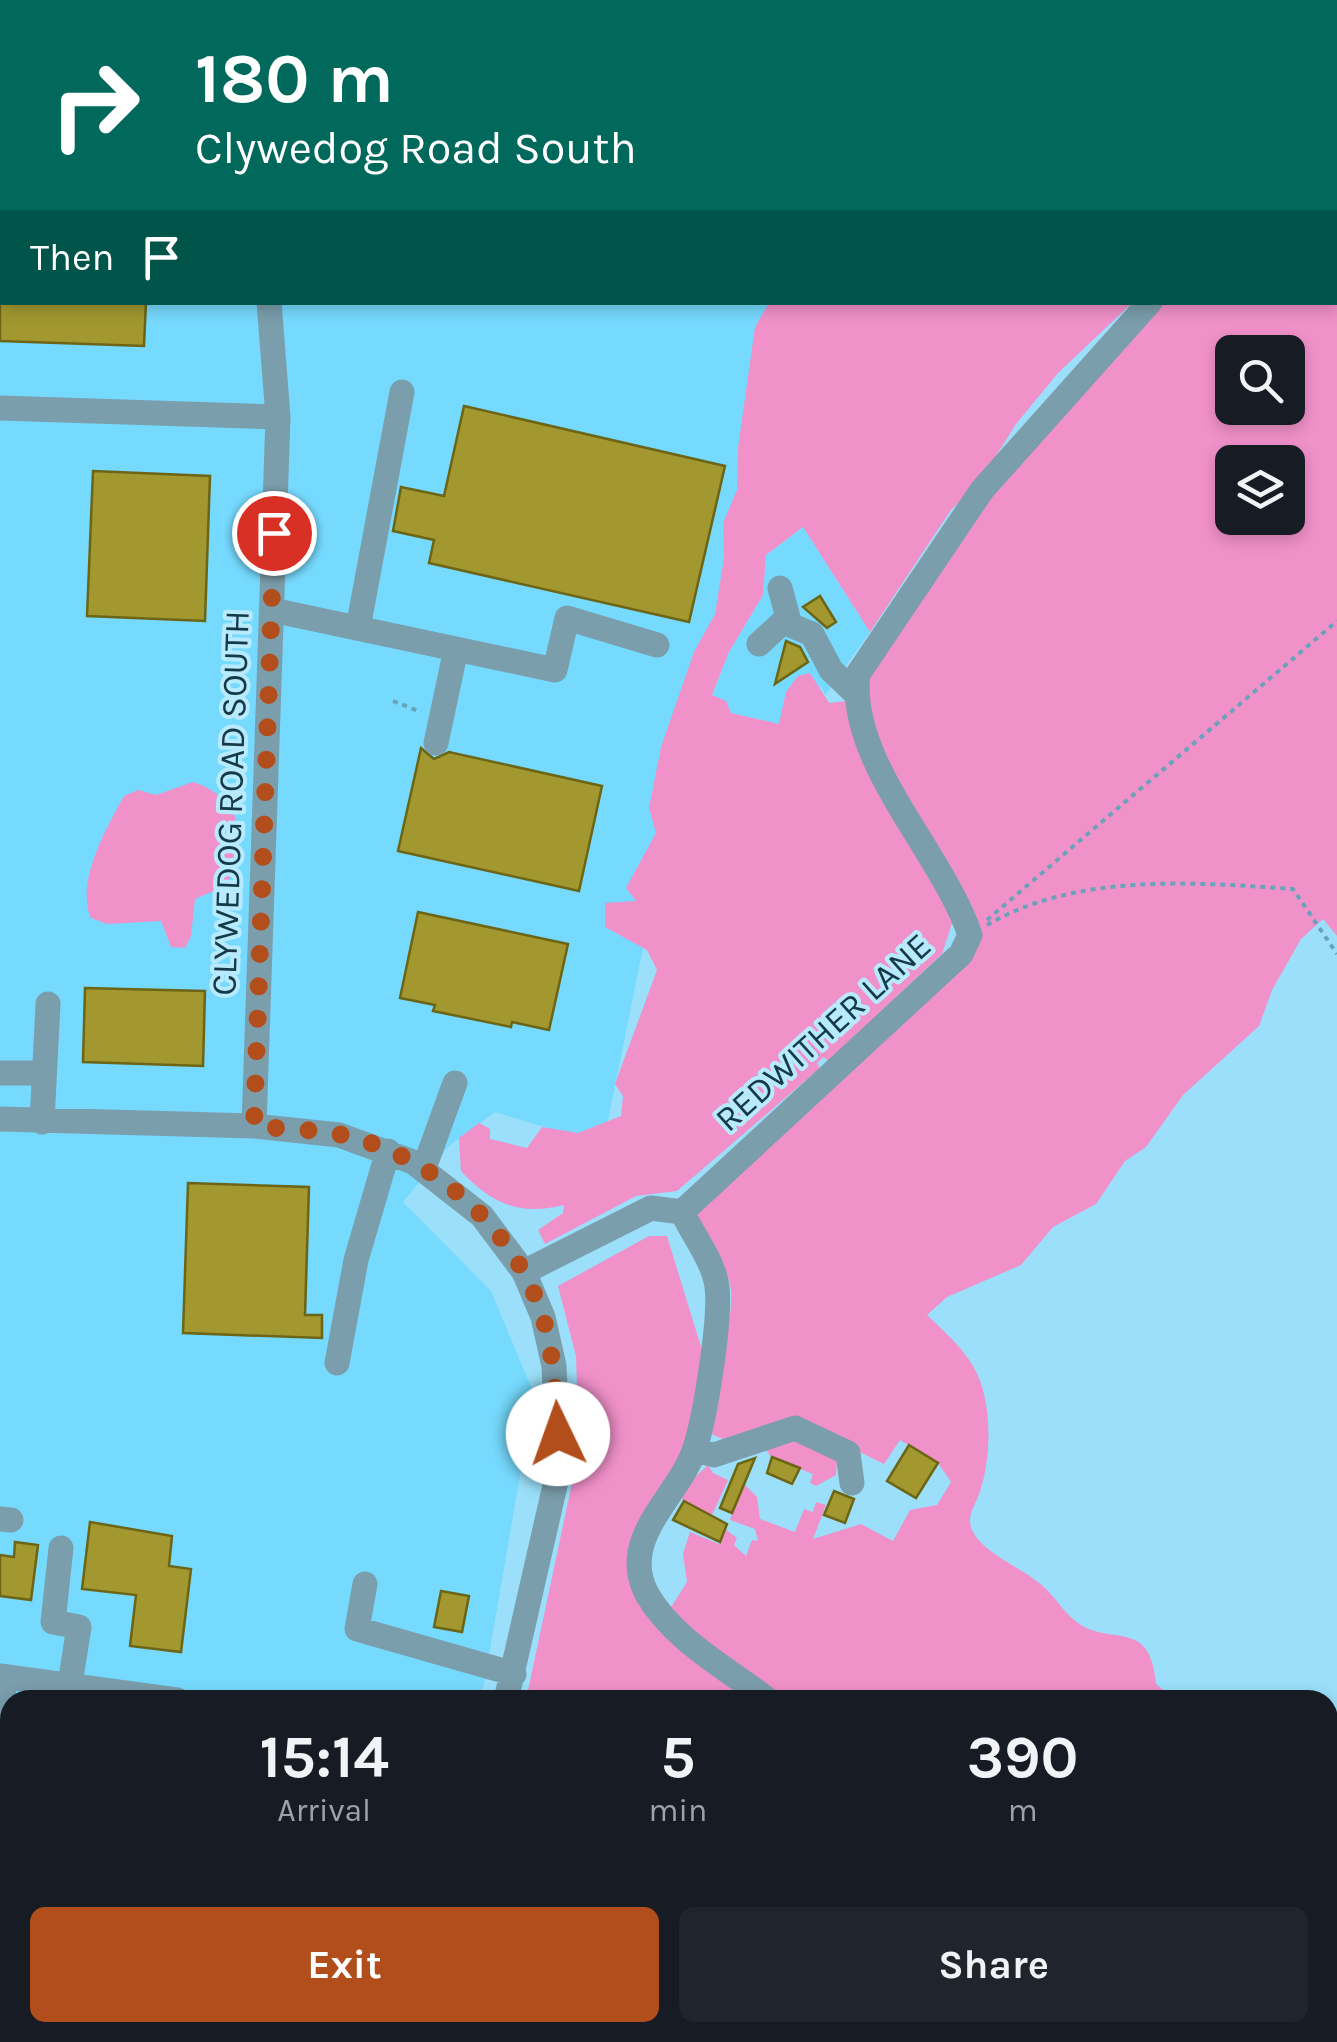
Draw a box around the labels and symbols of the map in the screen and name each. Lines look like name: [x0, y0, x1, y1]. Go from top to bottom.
pin: [232, 491, 317, 576]
street label: CLYWEDOG ROAD SOUTH: [203, 610, 258, 996]
street label: REDWITHER LANE: [707, 925, 940, 1140]
position arrow: [506, 1382, 610, 1486]

